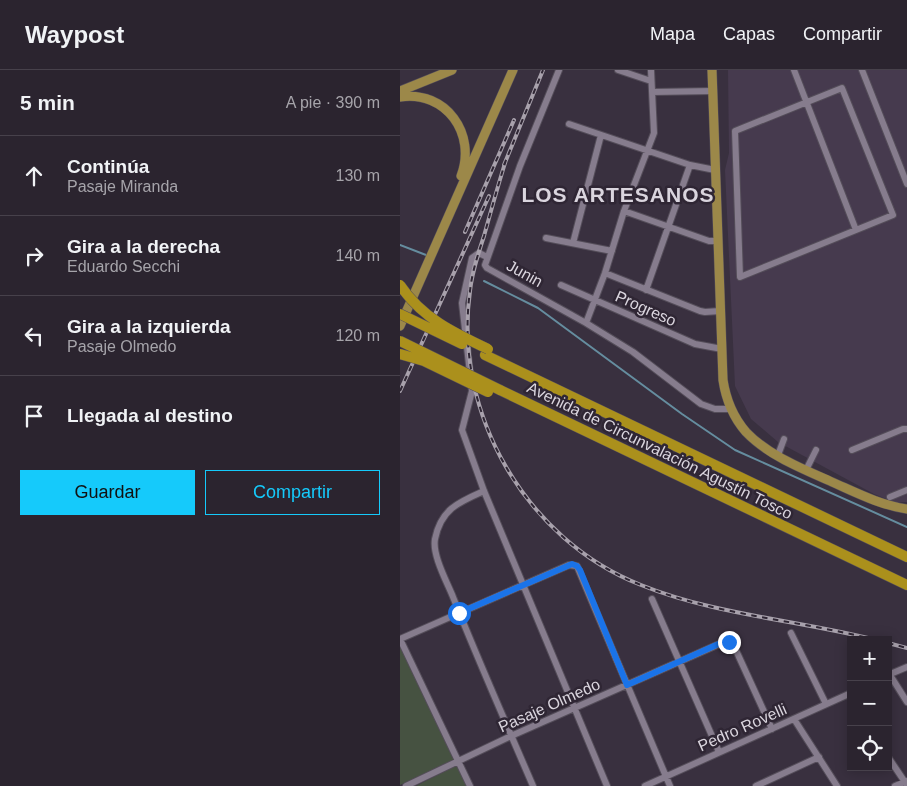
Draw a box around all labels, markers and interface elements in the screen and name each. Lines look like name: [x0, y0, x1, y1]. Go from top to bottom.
text: Waypost: [25, 21, 124, 48]
text: Mapa: [650, 24, 695, 44]
text: Capas: [723, 24, 775, 44]
text: Compartir: [803, 24, 882, 44]
text: 5 min: [20, 91, 75, 114]
text: A pie · 390 m: [286, 94, 380, 111]
text: Continúa: [67, 156, 149, 177]
icon: ahead: [20, 162, 48, 190]
text: 130 m: [336, 167, 380, 184]
text: Pasaje Miranda: [67, 178, 178, 195]
district label: LOS ARTESANOS: [521, 183, 715, 206]
text: Gira a la derecha: [67, 236, 220, 257]
icon: right: [20, 242, 48, 270]
text: 140 m: [336, 247, 380, 264]
street label: Junin: [504, 257, 546, 290]
text: Eduardo Secchi: [67, 258, 180, 275]
street label: Progreso: [613, 287, 679, 329]
text: Gira a la izquierda: [67, 316, 231, 337]
icon: left: [20, 322, 48, 350]
text: 120 m: [336, 327, 380, 344]
text: Pasaje Olmedo: [67, 338, 176, 355]
street label: Avenida de Circunvalación Agustín Tosco: [524, 379, 795, 522]
icon: arrive: [20, 402, 48, 430]
text: Llegada al destino: [67, 405, 233, 426]
button: Guardar: [20, 470, 195, 515]
button: Compartir: [205, 470, 380, 515]
route start: [448, 602, 471, 625]
route end: [718, 631, 741, 654]
map controls: [847, 636, 892, 771]
button: +: [847, 636, 892, 681]
street label: Pasaje Olmedo: [496, 675, 603, 735]
button: −: [847, 681, 892, 726]
street label: Pedro Rovelli: [695, 700, 789, 755]
button: locate: [847, 726, 892, 771]

